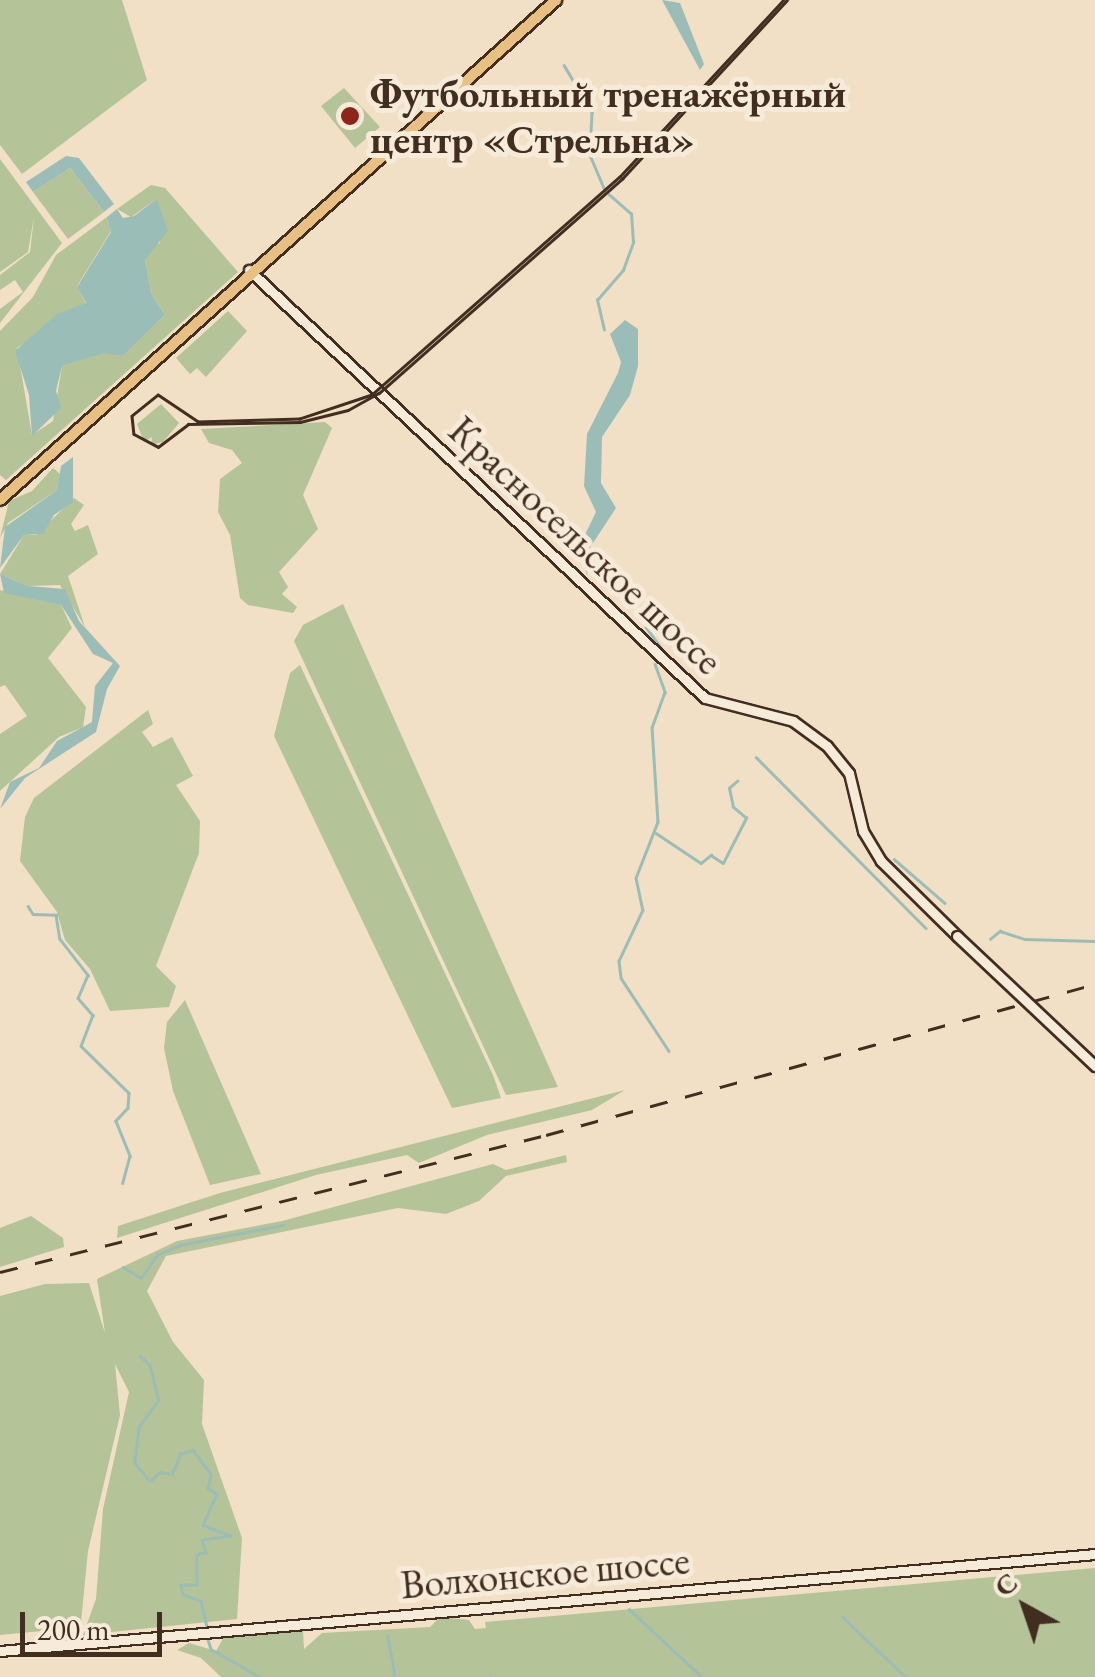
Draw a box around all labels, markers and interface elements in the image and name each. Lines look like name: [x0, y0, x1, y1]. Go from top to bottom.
place label: Футбольный тренажёрный центр «Стрельна»: [370, 69, 846, 163]
marker: Футбольный тренажёрный центр «Стрельна»: [339, 105, 361, 127]
street label: Красносельское шоссе: [439, 406, 733, 684]
street label: Волхонское шоссе: [399, 1535, 691, 1609]
north arrow: [975, 1557, 1075, 1657]
text: С: [987, 1564, 1025, 1604]
scale bar: [25, 1592, 168, 1654]
text: 200 m: [37, 1610, 110, 1649]

